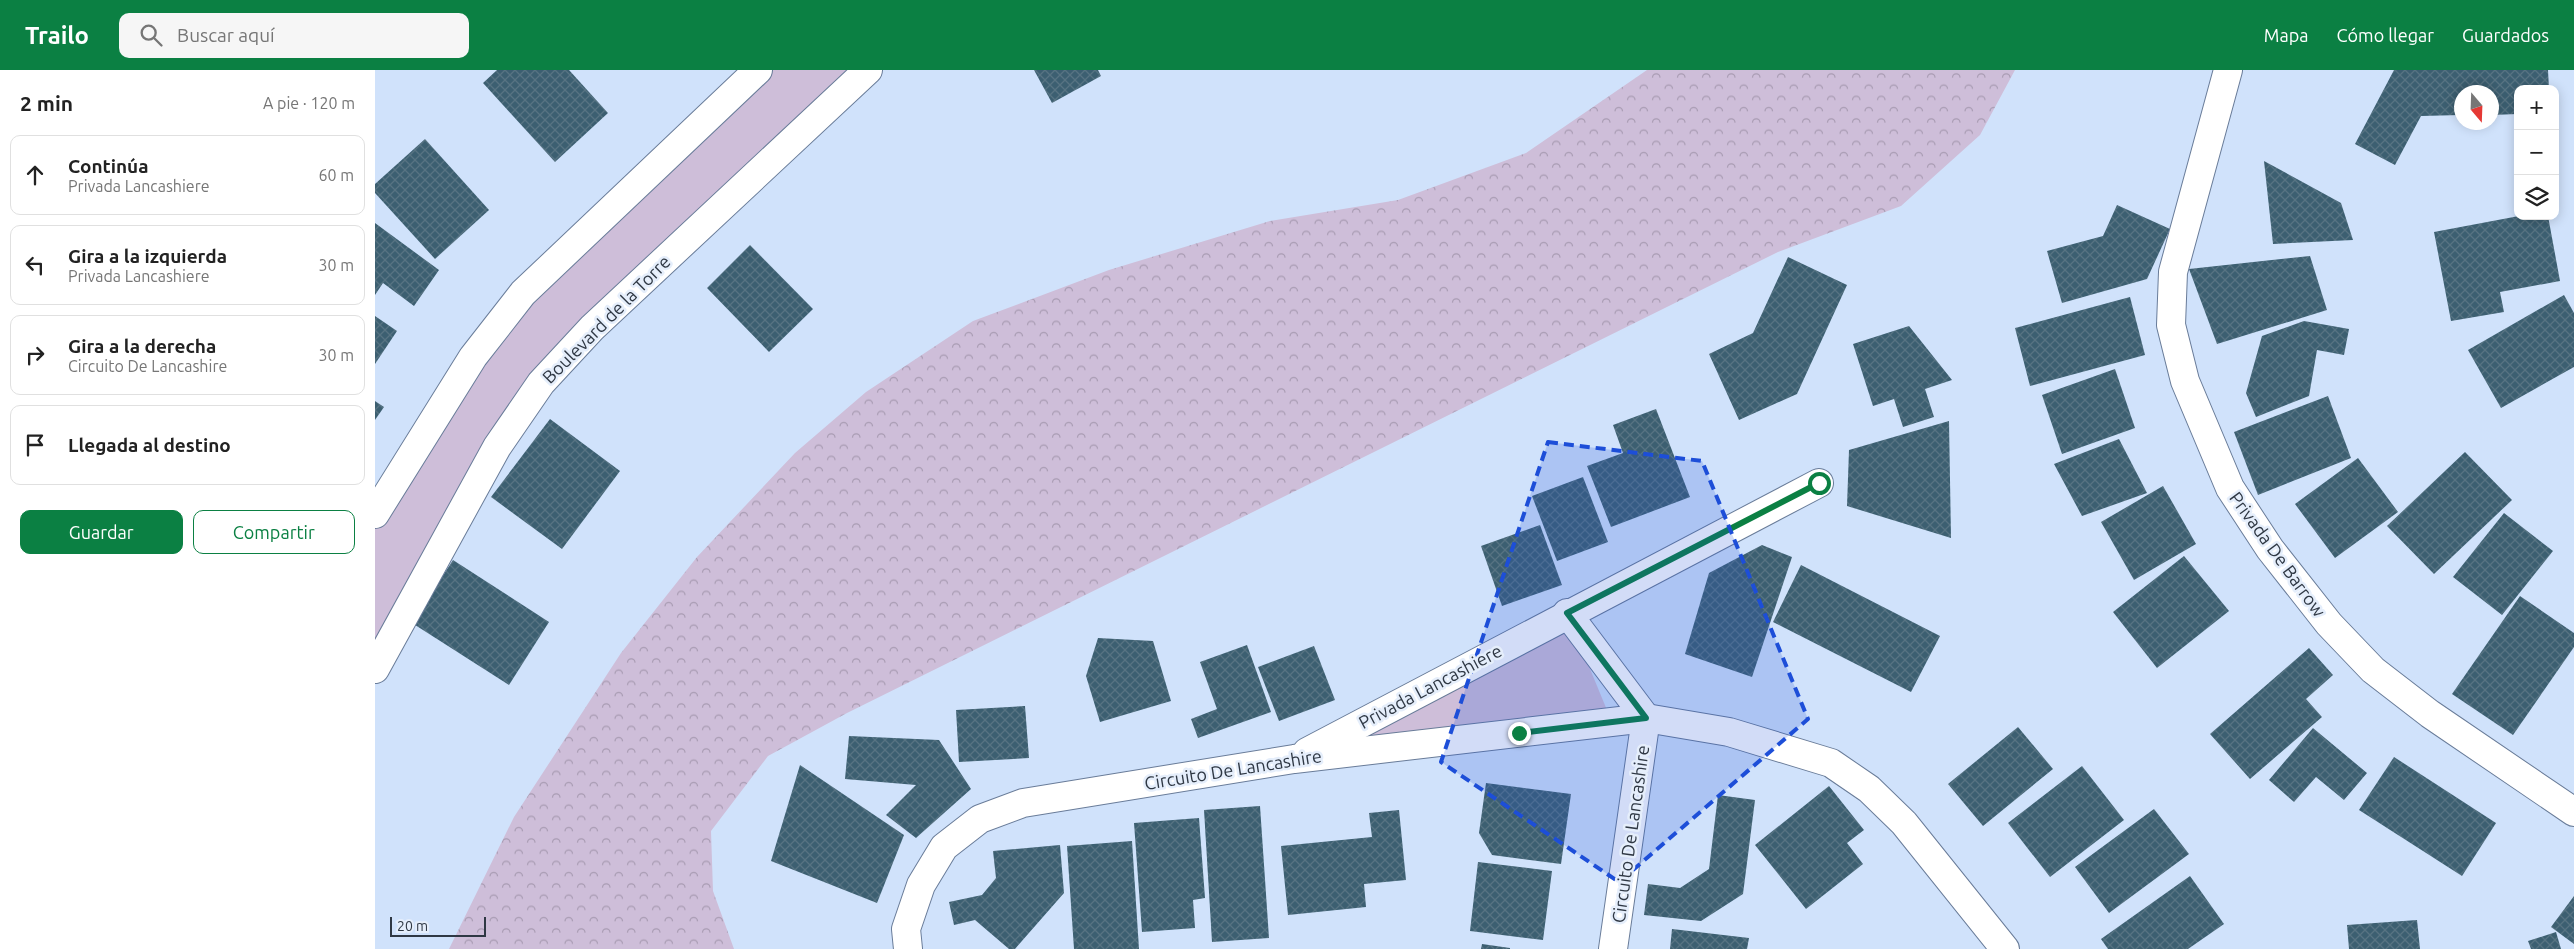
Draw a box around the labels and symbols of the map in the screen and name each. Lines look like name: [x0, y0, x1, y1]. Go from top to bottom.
north arrow: [2454, 85, 2499, 130]
street label: Boulevard de la Torre: [538, 251, 674, 387]
route start: [1808, 472, 1831, 495]
street label: Privada De Barrow: [2226, 488, 2330, 620]
street label: Privada Lancashiere: [1355, 640, 1505, 732]
route end: [1508, 722, 1531, 745]
street label: Circuito De Lancashire: [1608, 744, 1652, 924]
street label: Circuito De Lancashire: [1143, 745, 1323, 793]
scale bar: [390, 914, 486, 937]

